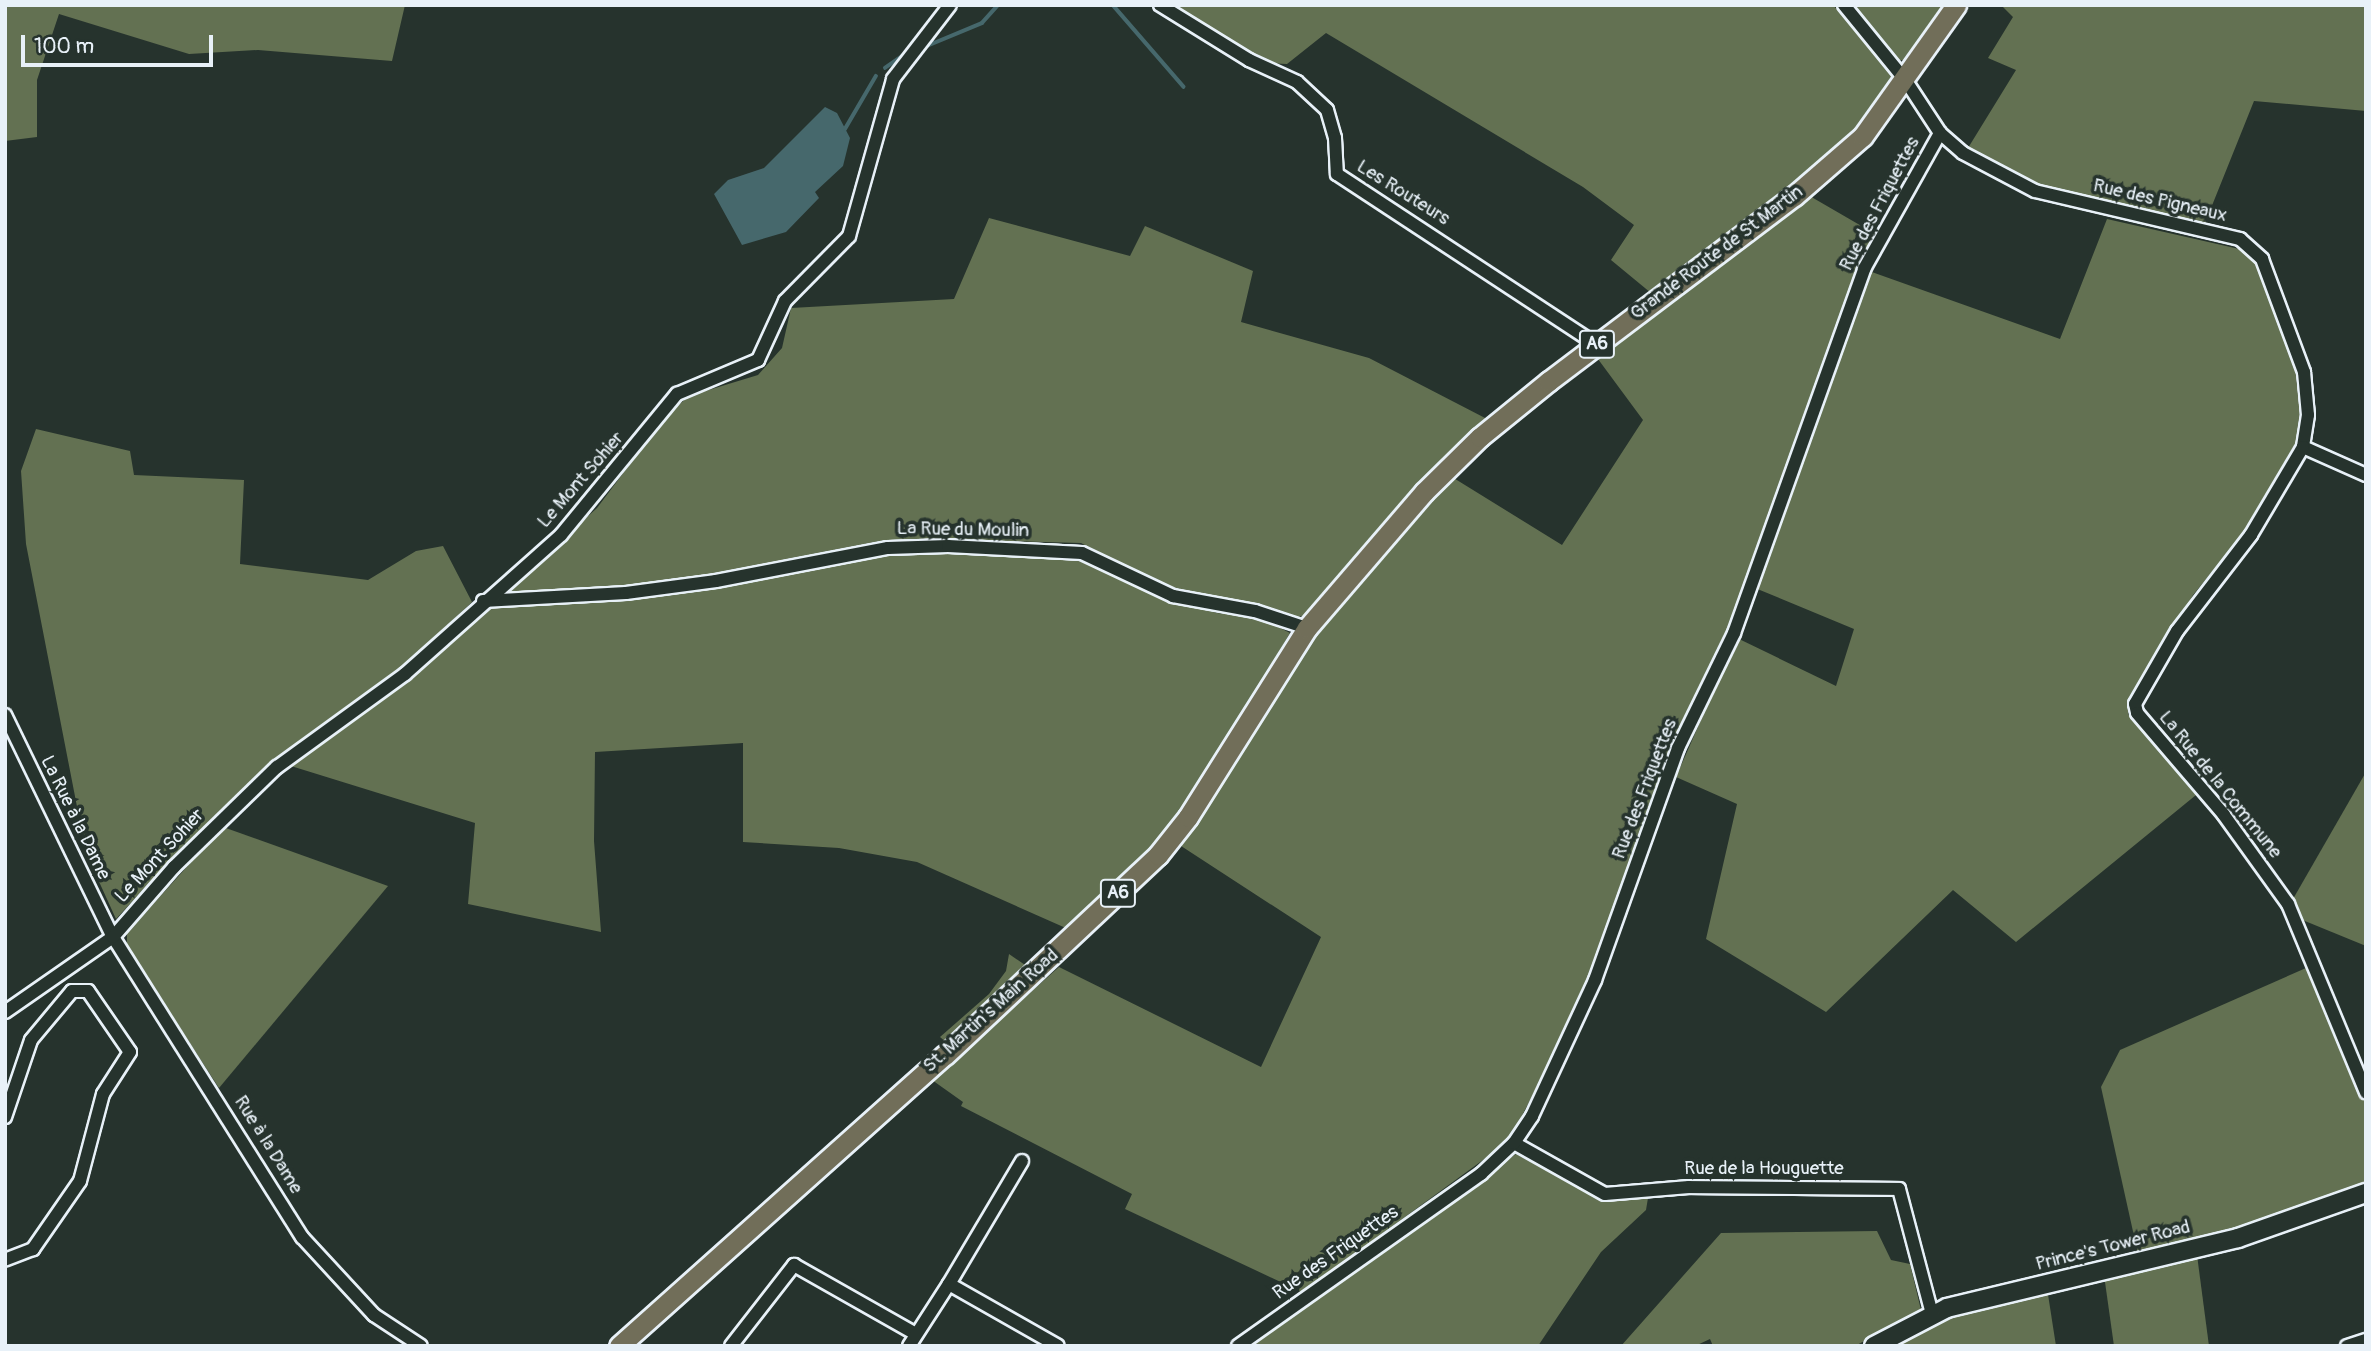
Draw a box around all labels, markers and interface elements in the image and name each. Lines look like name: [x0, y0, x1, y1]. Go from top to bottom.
scale bar: [24, 21, 217, 65]
text: 100 m: [34, 33, 94, 60]
street label: Rue des Friquettes: [1835, 133, 1925, 275]
street label: Les Routeurs: [1352, 155, 1454, 231]
street label: Rue des Pigneaux: [2091, 175, 2229, 227]
street label: Grande Route de St Martin: [1626, 181, 1808, 325]
road number: A6: [1578, 330, 1616, 358]
street label: Le Mont Sohier: [533, 427, 629, 533]
street label: La Rue du Moulin: [897, 517, 1029, 543]
street label: La Rue de la Commune: [2154, 707, 2286, 863]
street label: Rue des Friquettes: [1608, 716, 1682, 862]
street label: La Rue à la Dame: [35, 752, 115, 884]
street label: Le Mont Sohier: [111, 804, 209, 908]
road number: A6: [1099, 878, 1137, 908]
street label: St. Martin's Main Road: [919, 944, 1063, 1078]
street label: Rue à la Dame: [229, 1092, 307, 1198]
street label: Rue de la Houguette: [1684, 1158, 1844, 1180]
street label: Rue des Friquettes: [1269, 1201, 1403, 1305]
street label: Prince's Tower Road: [2033, 1216, 2193, 1276]

